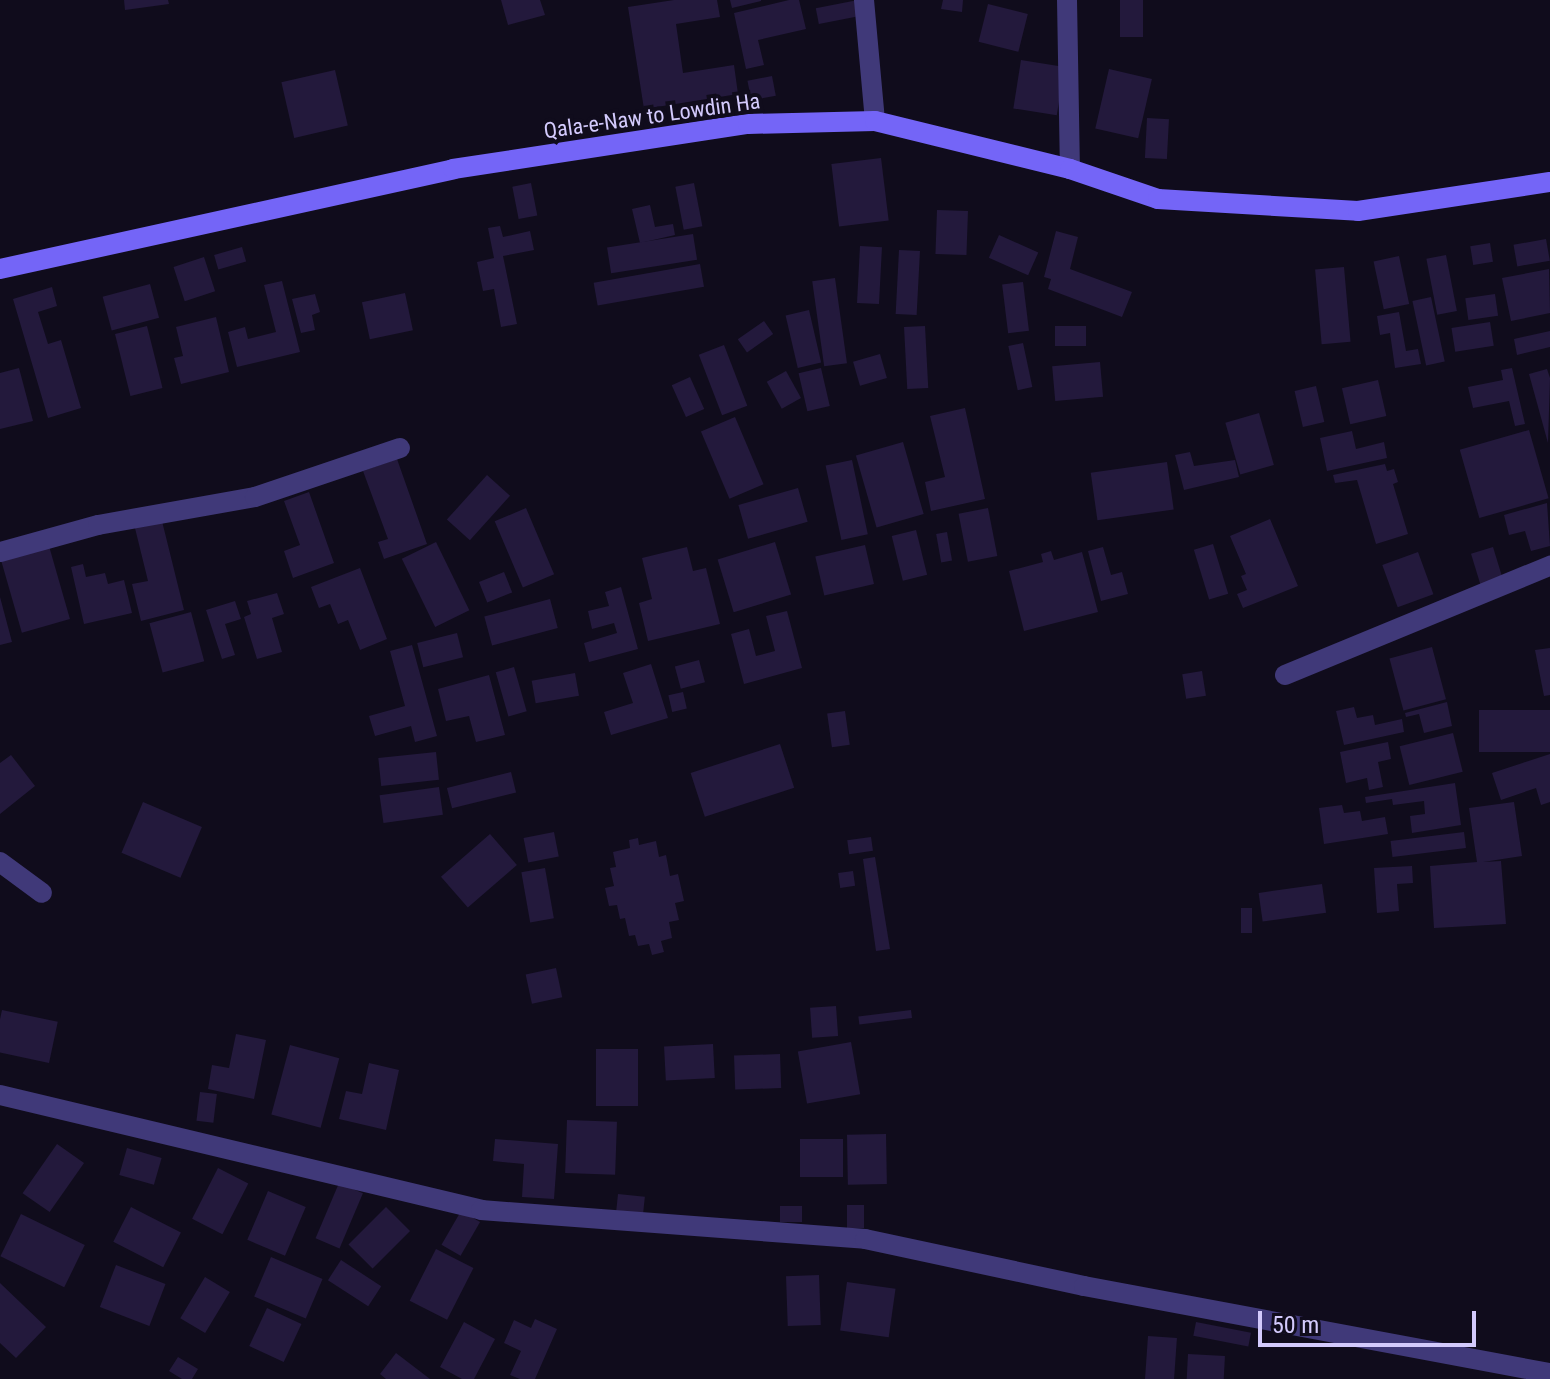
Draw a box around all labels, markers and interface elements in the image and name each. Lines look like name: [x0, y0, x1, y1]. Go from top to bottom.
street label: Qala-e-Naw to Lowdin Ha: [542, 88, 762, 144]
scale bar: [1262, 1295, 1480, 1345]
text: 50 m: [1272, 1311, 1319, 1339]

